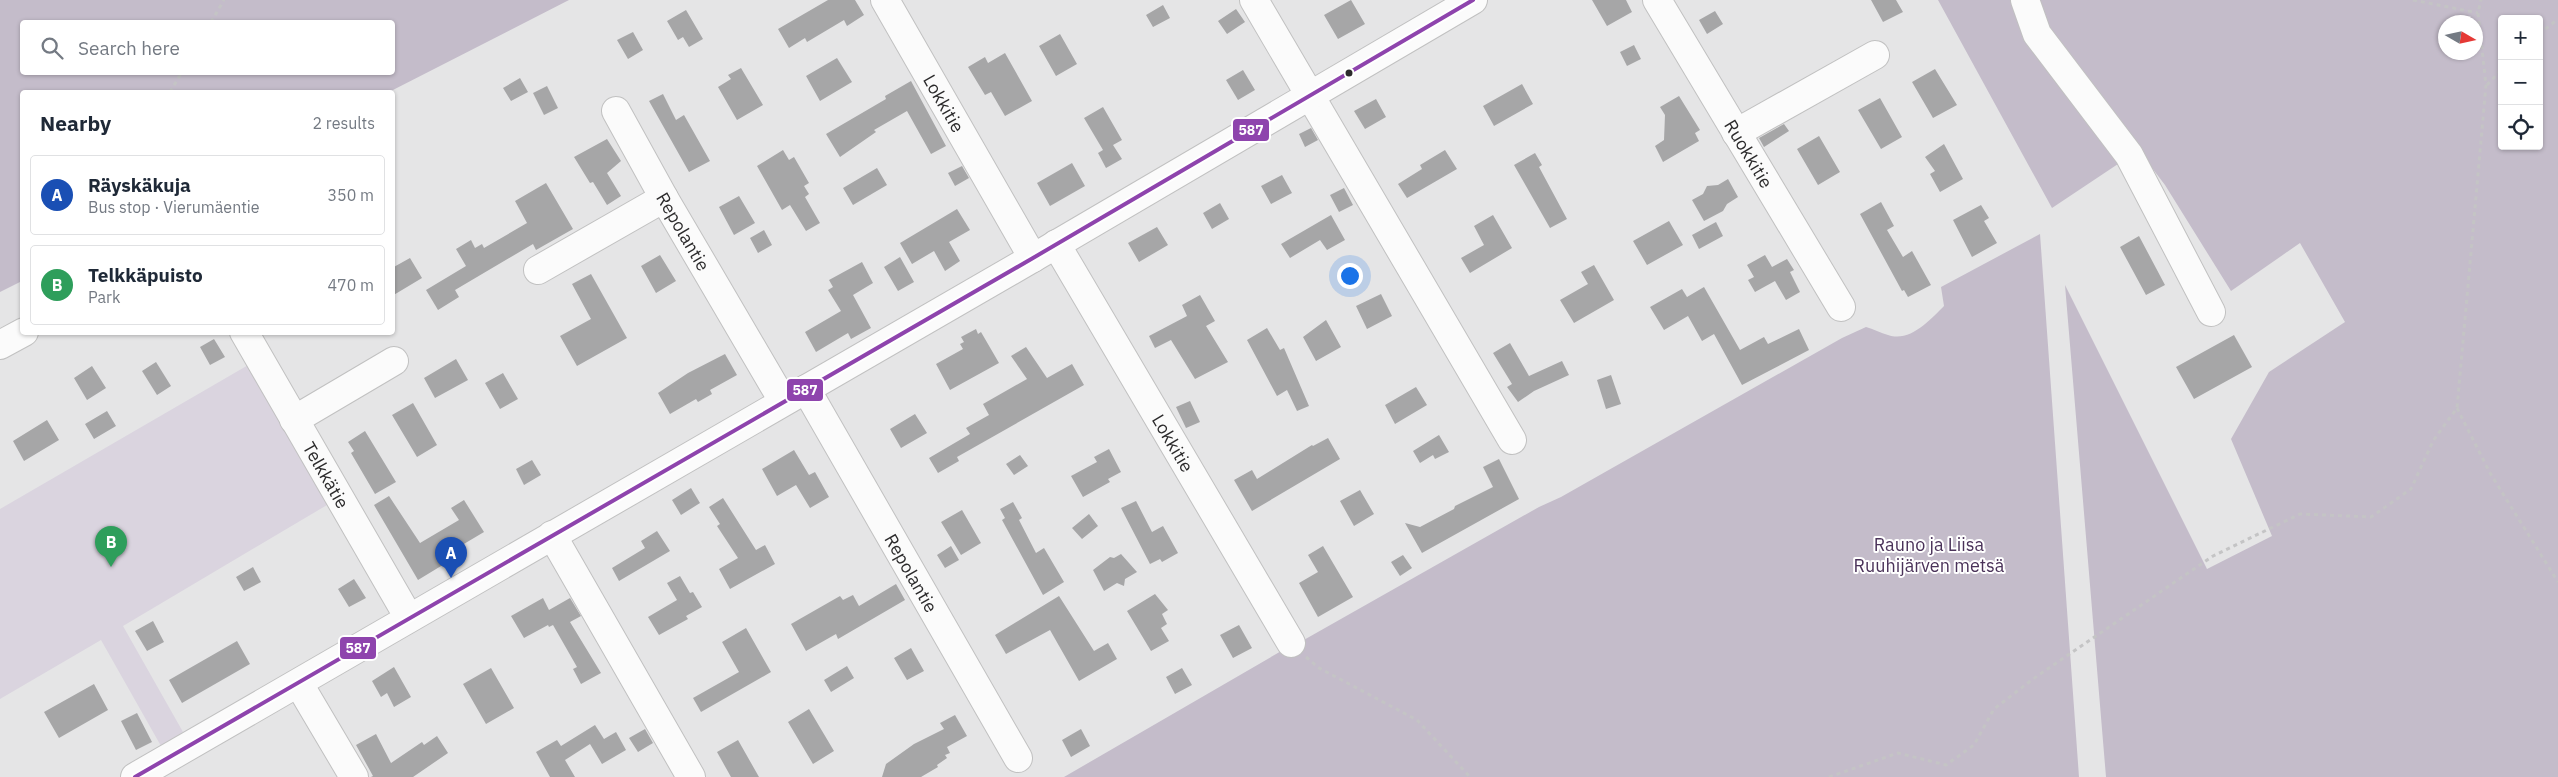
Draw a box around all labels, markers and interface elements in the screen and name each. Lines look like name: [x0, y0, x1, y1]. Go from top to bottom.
north arrow: [2438, 15, 2483, 60]
map controls: [2498, 15, 2543, 150]
button: +: [2498, 15, 2543, 60]
search box: [20, 20, 395, 75]
icon: search: [38, 34, 66, 62]
text: Search here: [78, 36, 180, 60]
button: −: [2498, 60, 2543, 105]
unlabelled marker: [1344, 68, 1354, 78]
street label: Lokkitie: [919, 70, 970, 136]
button: locate: [2498, 105, 2543, 150]
text: Nearby: [40, 109, 111, 137]
text: 2 results: [312, 113, 375, 133]
street label: Ruokkitie: [1720, 115, 1778, 192]
line badge: 587: [1232, 118, 1270, 142]
text: 587: [1238, 121, 1264, 139]
text: Räyskäkuja: [88, 173, 191, 197]
text: A: [52, 185, 62, 205]
text: 350 m: [327, 185, 374, 205]
street label: Repolantie: [652, 188, 716, 275]
text: Bus stop · Vierumäentie: [88, 197, 260, 217]
text: Telkkäpuisto: [88, 263, 203, 287]
your location: [1337, 263, 1363, 289]
text: B: [52, 275, 62, 295]
text: 470 m: [327, 275, 374, 295]
text: Park: [88, 287, 120, 307]
line badge: 587: [786, 378, 824, 402]
text: 587: [792, 381, 818, 399]
street label: Lokkitie: [1147, 410, 1199, 476]
street label: Telkkätie: [298, 437, 355, 512]
pin: B: [95, 526, 127, 567]
street label: Repolantie: [880, 529, 943, 616]
park label: Rauno ja Liisa Ruuhijärven metsä: [1854, 533, 2005, 577]
pin: A: [435, 537, 467, 578]
line badge: 587: [339, 636, 377, 660]
text: 587: [345, 639, 371, 657]

